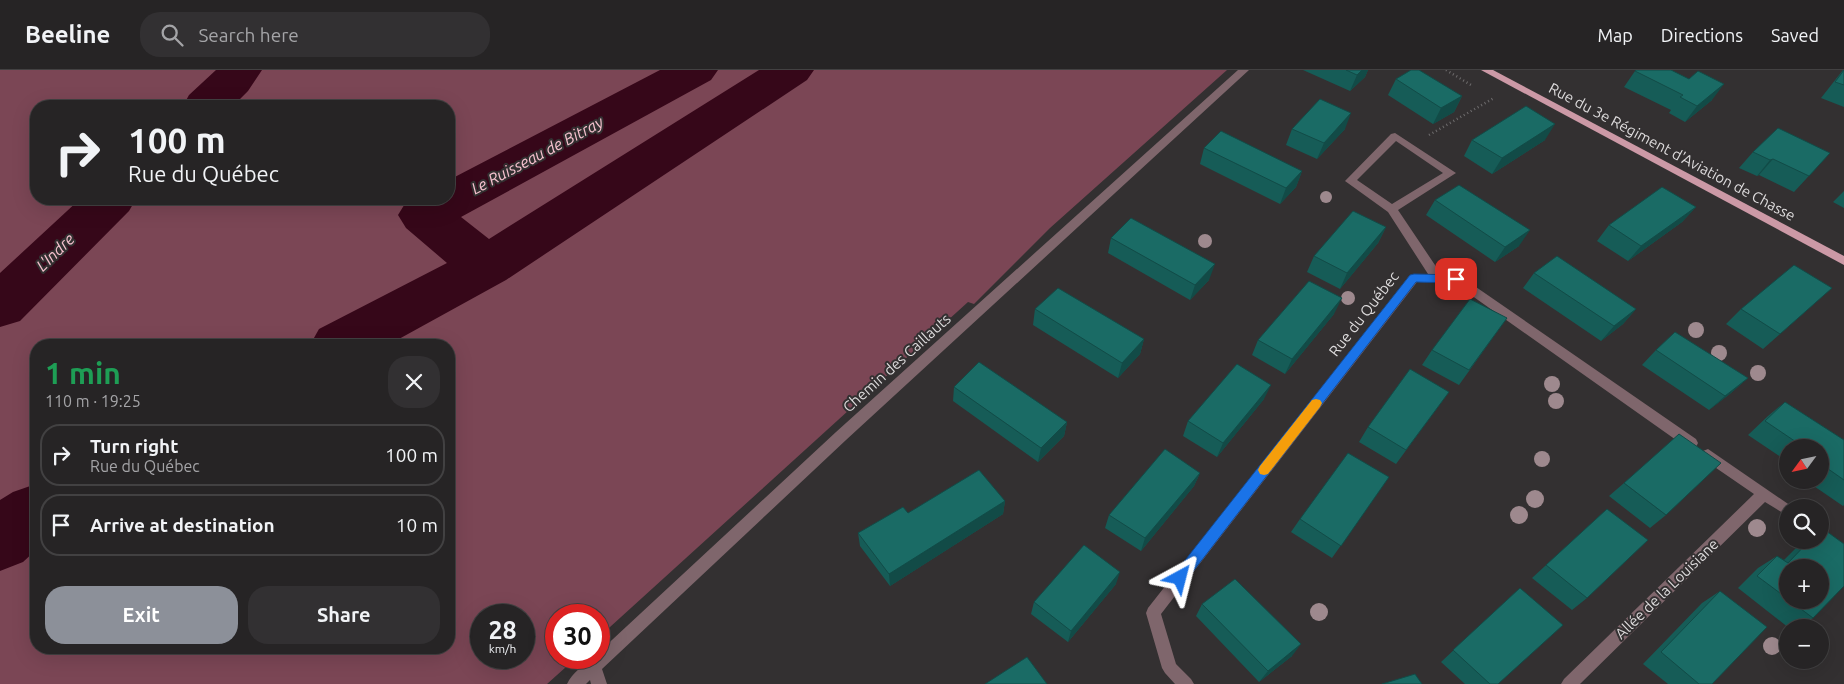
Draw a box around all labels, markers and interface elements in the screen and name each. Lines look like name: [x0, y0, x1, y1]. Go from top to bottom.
search box: [140, 12, 490, 57]
text: Beeline: [25, 21, 110, 48]
icon: search: [158, 21, 186, 49]
text: Search here: [198, 24, 299, 46]
text: Map: [1597, 25, 1633, 45]
text: Directions: [1661, 25, 1743, 45]
text: Saved: [1771, 25, 1819, 45]
street label: Rue du 3e Régiment d'Aviation de Chasse: [1546, 79, 1798, 224]
water label: Le Ruisseau de Bitray: [468, 112, 606, 197]
icon: right: [45, 120, 110, 185]
text: 100 m: [128, 120, 226, 160]
text: Rue du Québec: [128, 161, 279, 186]
water label: L'Indre: [32, 230, 78, 274]
pin: [1435, 258, 1477, 300]
icon: arrive: [1442, 265, 1470, 293]
street label: Rue du Québec: [1325, 268, 1402, 359]
street label: Chemin des Caillauts: [839, 310, 954, 415]
text: 1 min: [45, 356, 121, 390]
button: close: [388, 356, 440, 408]
text: 110 m · 19:25: [45, 392, 141, 410]
text: Turn right: [90, 435, 178, 457]
north arrow: [1779, 439, 1829, 489]
map controls: [1779, 439, 1829, 669]
icon: right: [47, 441, 75, 469]
text: 100 m: [385, 444, 438, 466]
text: Rue du Québec: [90, 457, 200, 475]
button: search: [1779, 499, 1829, 549]
icon: arrive: [47, 511, 75, 539]
text: Arrive at destination: [90, 514, 275, 536]
text: 10 m: [396, 514, 438, 536]
street label: Allée de la Louisiane: [1612, 535, 1722, 642]
position arrow: [1153, 551, 1205, 603]
button: +: [1779, 559, 1829, 609]
button: Exit: [45, 586, 238, 644]
button: Share: [248, 586, 440, 644]
speed limit sign: 30: [545, 604, 610, 669]
text: 28: [488, 616, 517, 644]
button: −: [1779, 619, 1829, 669]
text: km/h: [489, 642, 516, 655]

